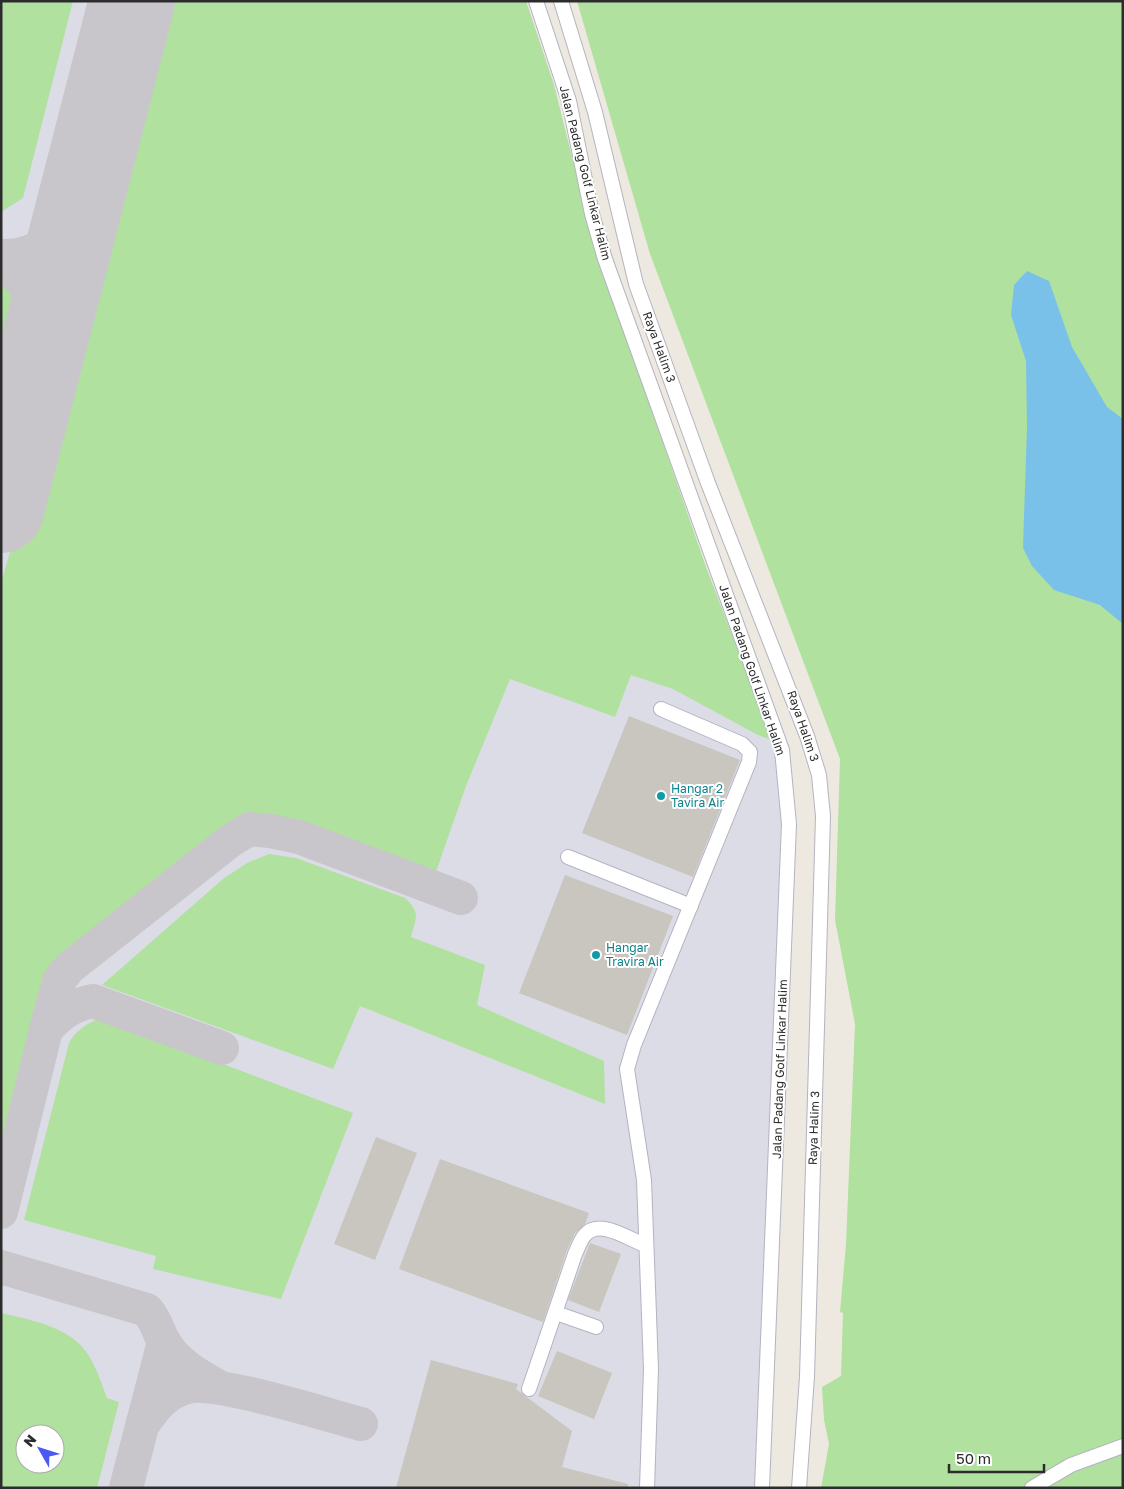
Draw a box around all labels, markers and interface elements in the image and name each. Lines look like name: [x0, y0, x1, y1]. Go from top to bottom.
street label: Jalan Padang Golf Linkar Halim: [556, 84, 614, 262]
street label: Raya Halim 3: [640, 309, 679, 384]
street label: Jalan Padang Golf Linkar Halim: [716, 582, 789, 757]
street label: Raya Halim 3: [784, 688, 823, 763]
place label: Hangar 2 Tavira Air: [671, 781, 724, 810]
marker: Hangar 2 Tavira Air: [655, 790, 667, 802]
place label: Hangar Travira Air: [606, 940, 664, 969]
marker: Hangar Travira Air: [590, 949, 602, 961]
street label: Jalan Padang Golf Linkar Halim: [769, 979, 790, 1159]
street label: Raya Halim 3: [805, 1091, 822, 1165]
north arrow: [15, 1424, 65, 1474]
text: N: [20, 1431, 39, 1450]
scale bar: [949, 1442, 1044, 1474]
text: 50 m: [956, 1449, 991, 1467]

